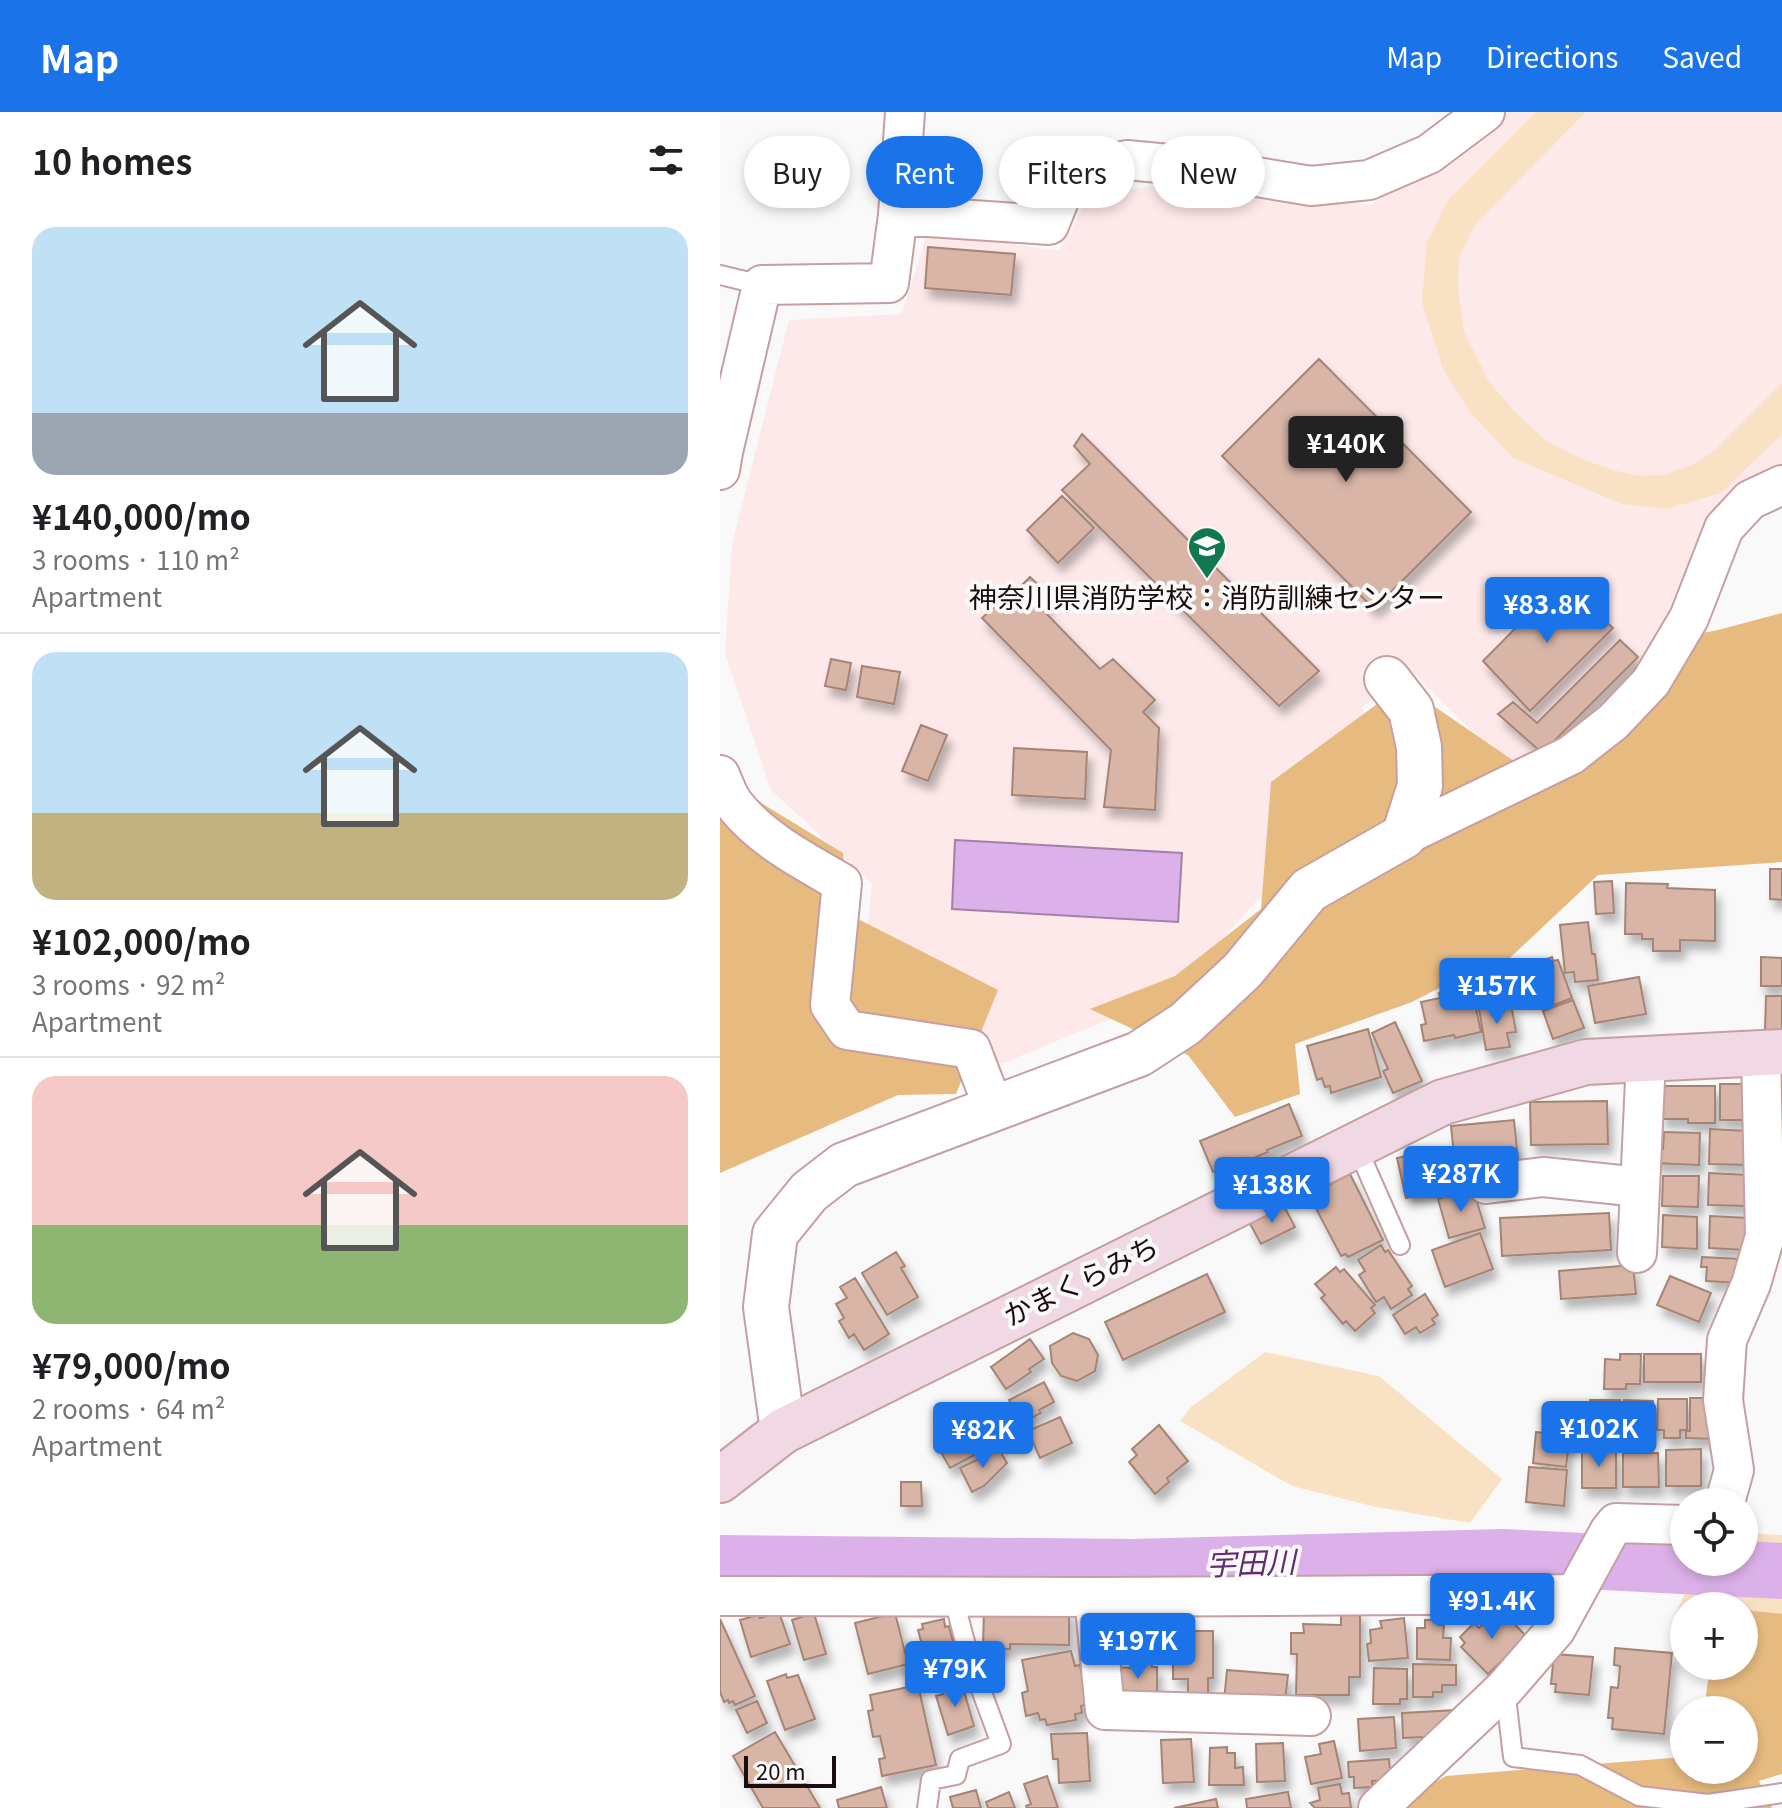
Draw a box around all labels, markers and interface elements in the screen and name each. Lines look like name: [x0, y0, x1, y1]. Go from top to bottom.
text: Map: [40, 29, 119, 84]
text: Map: [1386, 36, 1442, 76]
text: Directions: [1486, 36, 1618, 76]
text: Saved: [1662, 36, 1742, 76]
text: 10 homes: [32, 136, 192, 185]
chip: Buy: [744, 136, 850, 208]
chip: Rent: [866, 136, 983, 208]
chip: Filters: [999, 136, 1135, 208]
chip: New: [1151, 136, 1265, 208]
icon: filters: [644, 138, 688, 182]
icon: home: [288, 279, 432, 423]
pin: ¥140K: [1290, 416, 1402, 484]
text: ¥140K: [1306, 423, 1386, 460]
text: ¥140,000/mo: [32, 491, 251, 540]
school or university icon: 神奈川県消防学校：消防訓練センター: [1186, 525, 1228, 580]
text: 3 rooms · 110 m²: [32, 540, 240, 577]
place label: 神奈川県消防学校：消防訓練センター: [969, 576, 1445, 616]
text: Apartment: [32, 577, 162, 614]
pin: ¥83.8K: [1482, 577, 1612, 645]
text: ¥83.8K: [1503, 584, 1591, 621]
icon: home: [288, 704, 432, 848]
text: ¥102,000/mo: [32, 916, 251, 965]
pin: ¥157K: [1441, 958, 1553, 1026]
text: 3 rooms · 92 m²: [32, 965, 225, 1002]
text: ¥157K: [1457, 965, 1537, 1002]
text: Apartment: [32, 1002, 162, 1039]
icon: home: [288, 1128, 432, 1272]
pin: ¥287K: [1405, 1146, 1517, 1214]
text: ¥287K: [1421, 1153, 1501, 1190]
pin: ¥138K: [1216, 1157, 1328, 1225]
text: ¥138K: [1232, 1164, 1312, 1201]
street label: かまくらみち: [996, 1224, 1164, 1334]
text: ¥79,000/mo: [32, 1340, 231, 1389]
text: 2 rooms · 64 m²: [32, 1389, 225, 1426]
pin: ¥102K: [1543, 1401, 1655, 1469]
pin: ¥82K: [936, 1402, 1030, 1470]
text: ¥102K: [1559, 1408, 1639, 1445]
text: ¥82K: [951, 1409, 1015, 1446]
text: Apartment: [32, 1426, 162, 1463]
map controls: [1670, 1488, 1758, 1784]
button: locate: [1670, 1488, 1758, 1576]
water label: 宇田川: [1205, 1537, 1300, 1585]
pin: ¥91.4K: [1427, 1573, 1557, 1641]
text: ¥91.4K: [1448, 1580, 1536, 1617]
button: +: [1670, 1592, 1758, 1680]
pin: ¥197K: [1082, 1613, 1194, 1681]
text: ¥197K: [1098, 1620, 1178, 1657]
pin: ¥79K: [908, 1641, 1002, 1709]
text: ¥79K: [923, 1648, 987, 1685]
button: −: [1670, 1696, 1758, 1784]
scale bar: [744, 1752, 836, 1788]
text: 20 m: [756, 1754, 806, 1786]

